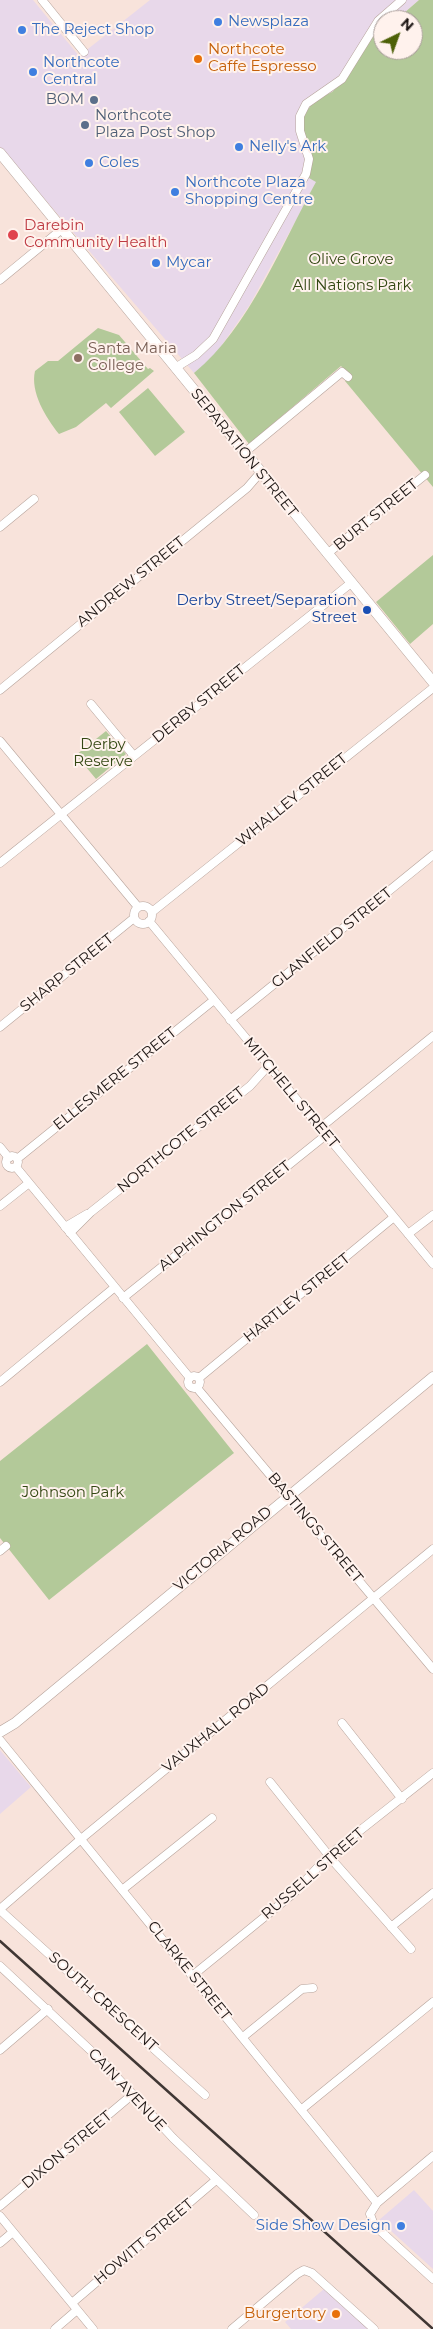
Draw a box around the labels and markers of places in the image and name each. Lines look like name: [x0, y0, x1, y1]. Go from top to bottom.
place label: Newsplaza: [228, 13, 309, 31]
marker: Newsplaza: [212, 16, 224, 28]
place label: The Reject Shop: [32, 21, 154, 39]
marker: The Reject Shop: [16, 24, 28, 36]
place label: Northcote Caffe Espresso: [208, 41, 317, 76]
marker: Northcote Caffe Espresso: [192, 53, 204, 65]
place label: Northcote Central: [43, 54, 120, 89]
marker: Northcote Central: [27, 66, 39, 78]
place label: BOM: [46, 91, 84, 109]
marker: BOM: [88, 94, 100, 106]
place label: Northcote Plaza Post Shop: [95, 107, 215, 142]
marker: Northcote Plaza Post Shop: [79, 119, 91, 131]
place label: Nelly's Ark: [249, 138, 326, 156]
marker: Nelly's Ark: [233, 141, 245, 153]
place label: Coles: [99, 154, 139, 172]
marker: Coles: [83, 157, 95, 169]
place label: Northcote Plaza Shopping Centre: [185, 174, 313, 209]
marker: Northcote Plaza Shopping Centre: [169, 186, 181, 198]
place label: Darebin Community Health: [24, 217, 167, 252]
marker: Darebin Community Health: [6, 228, 20, 242]
place label: Mycar: [166, 254, 212, 272]
marker: Mycar: [150, 257, 162, 269]
place label: Santa Maria College: [88, 340, 177, 375]
marker: Santa Maria College: [72, 352, 84, 364]
place label: Derby Street/Separation Street: [176, 592, 357, 627]
marker: Derby Street/Separation Street: [361, 604, 373, 616]
place label: Side Show Design: [256, 2217, 391, 2235]
marker: Side Show Design: [395, 2220, 407, 2232]
place label: Burgertory: [244, 2305, 326, 2323]
marker: Burgertory: [330, 2308, 342, 2320]

